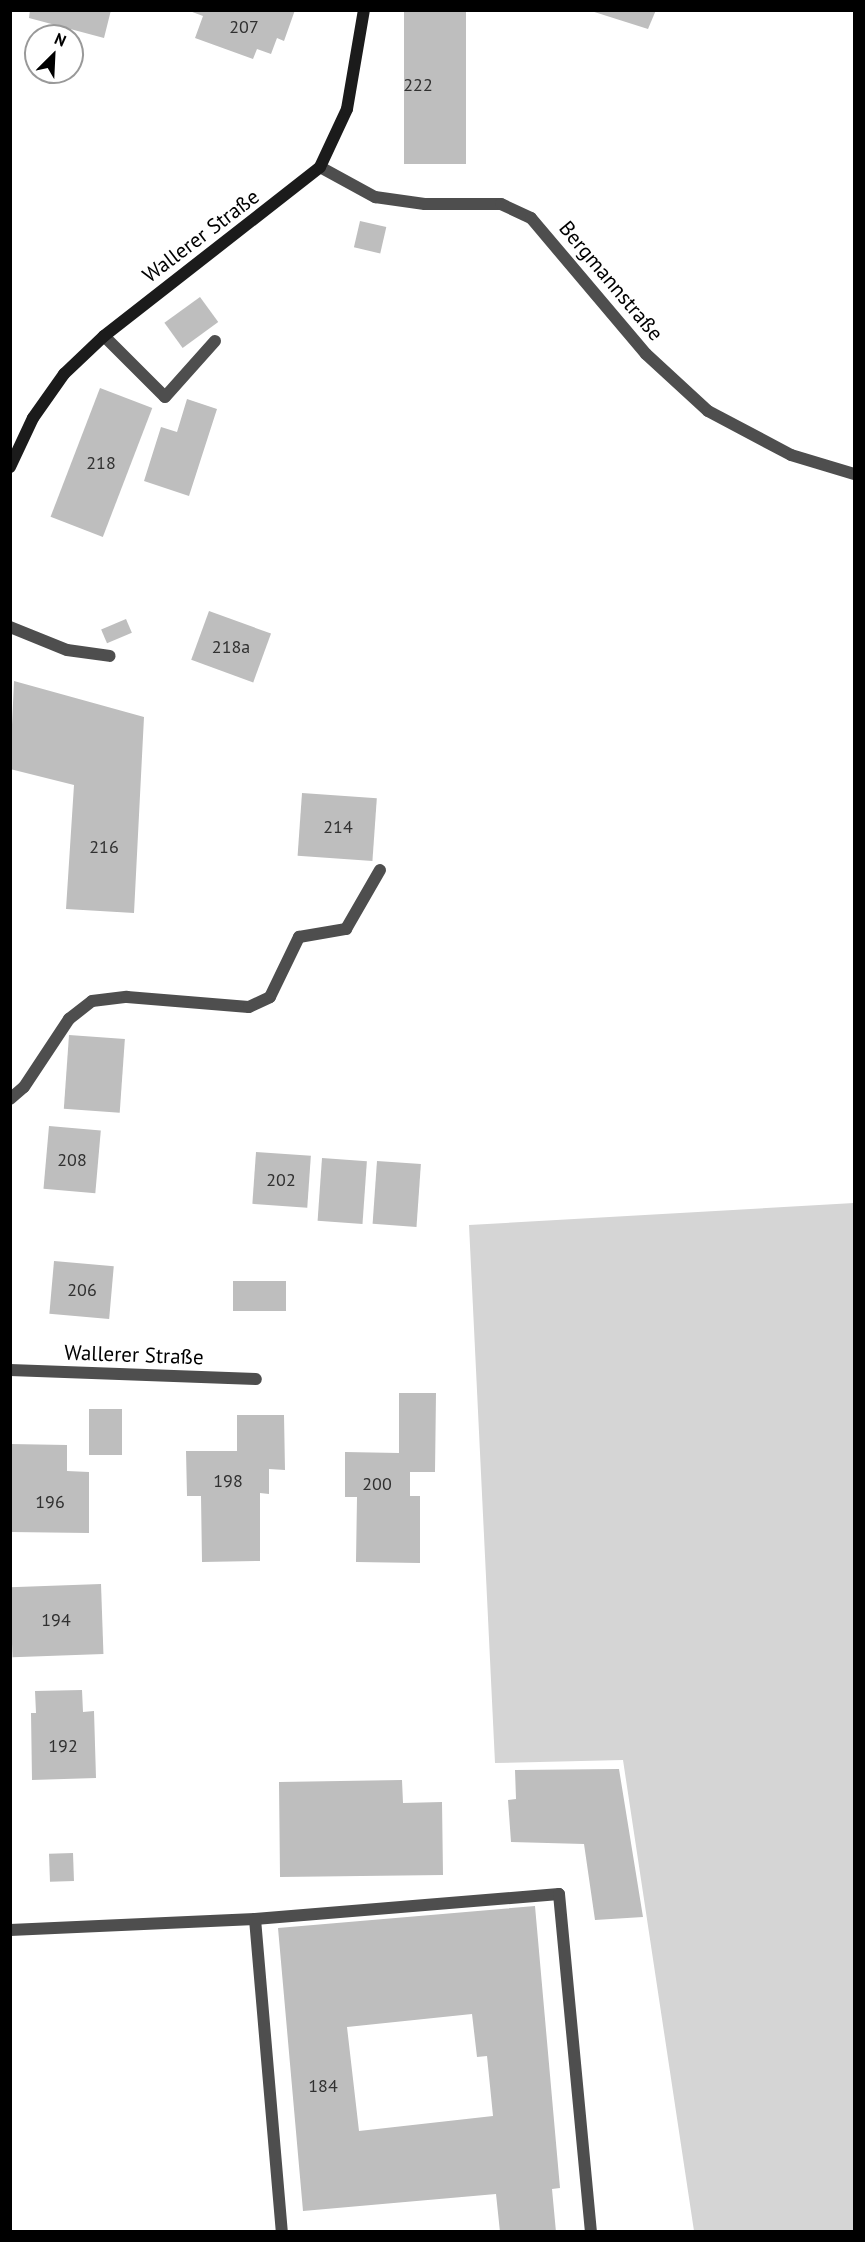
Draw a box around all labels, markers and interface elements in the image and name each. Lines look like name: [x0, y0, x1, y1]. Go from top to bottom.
house number: 207: [229, 16, 259, 38]
north arrow: [24, 24, 84, 84]
text: N: [52, 28, 69, 51]
house number: 222: [403, 74, 433, 96]
street label: Wallerer Straße: [138, 184, 264, 288]
street label: Bergmannstraße: [554, 216, 668, 346]
house number: 218: [86, 452, 116, 474]
house number: 218a: [212, 636, 250, 658]
house number: 214: [323, 816, 353, 838]
house number: 216: [89, 836, 119, 858]
house number: 208: [57, 1149, 87, 1171]
house number: 202: [266, 1169, 296, 1191]
house number: 206: [67, 1279, 97, 1301]
street label: Wallerer Straße: [64, 1340, 204, 1370]
house number: 198: [213, 1470, 243, 1492]
house number: 200: [362, 1473, 392, 1495]
house number: 196: [35, 1491, 65, 1513]
house number: 194: [41, 1609, 71, 1631]
house number: 192: [48, 1735, 78, 1757]
house number: 184: [308, 2075, 338, 2097]

